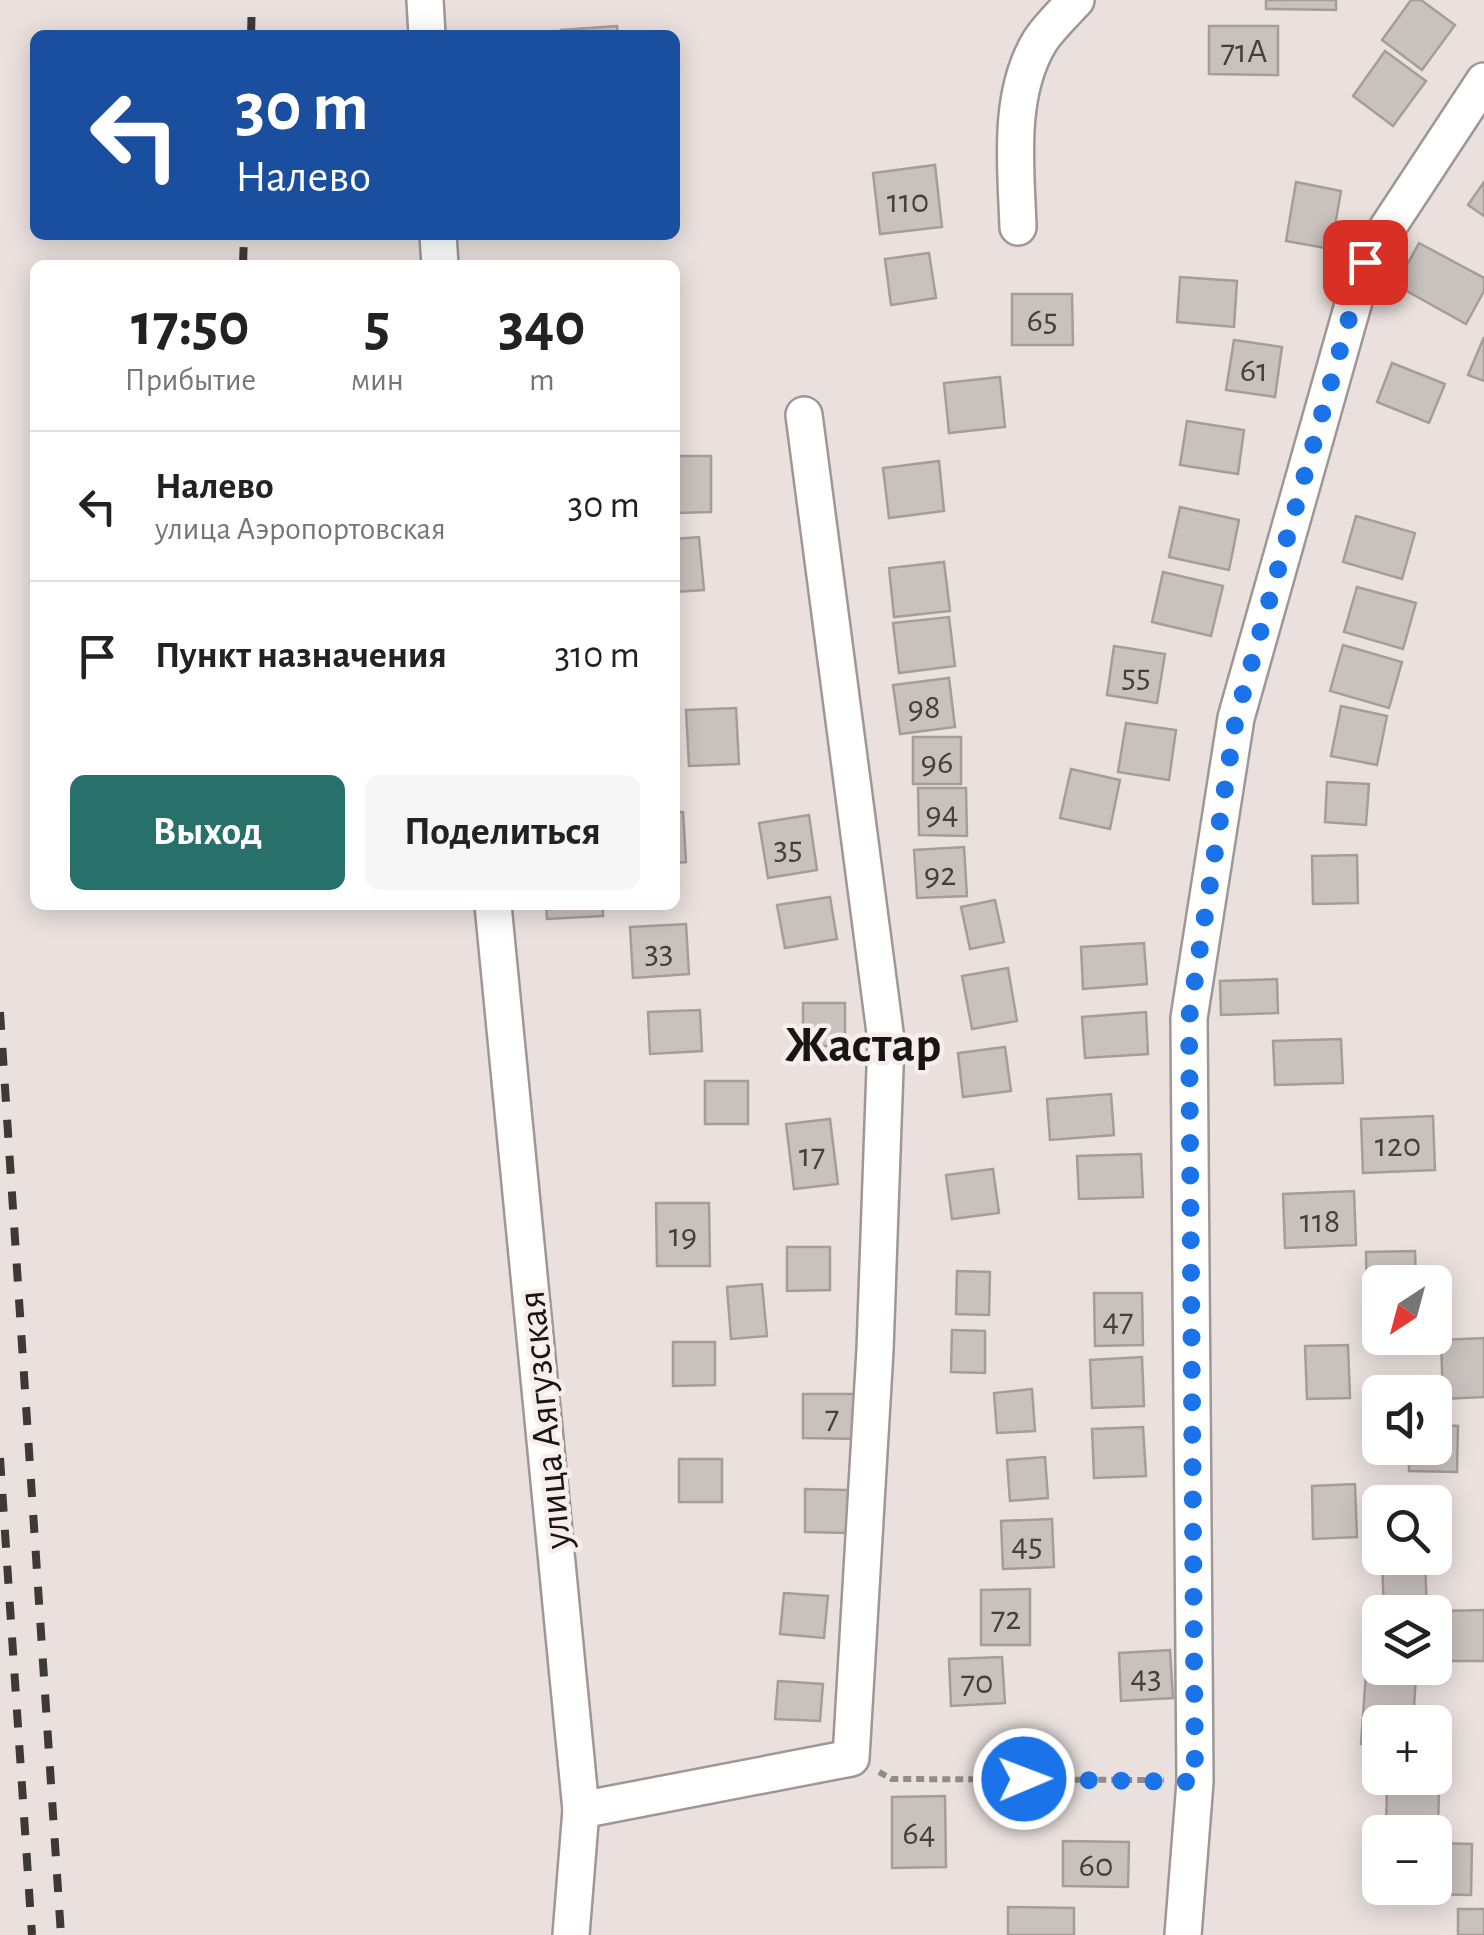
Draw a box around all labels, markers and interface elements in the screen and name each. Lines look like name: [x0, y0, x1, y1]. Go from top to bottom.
house number: 71А: [1220, 34, 1268, 69]
icon: left: [70, 70, 200, 200]
text: 30 m: [235, 73, 369, 143]
text: Налево: [235, 155, 371, 200]
house number: 110: [887, 184, 929, 219]
pin: [1323, 220, 1408, 305]
icon: arrive: [1338, 235, 1393, 290]
text: 17:50: [131, 296, 250, 356]
text: 5: [364, 296, 390, 356]
text: 340: [498, 296, 586, 356]
house number: 65: [1026, 303, 1058, 338]
house number: 61: [1240, 353, 1268, 388]
text: Прибытие: [124, 364, 256, 396]
text: мин: [351, 364, 404, 396]
text: m: [529, 364, 555, 396]
text: Налево: [155, 468, 274, 506]
icon: left: [70, 479, 125, 534]
text: 30 m: [568, 487, 640, 525]
text: улица Аэропортовская: [155, 513, 446, 545]
icon: arrive: [70, 629, 125, 684]
text: Пункт назначения: [155, 637, 447, 675]
text: 310 m: [555, 637, 640, 675]
house number: 55: [1121, 659, 1151, 694]
house number: 98: [907, 690, 941, 725]
house number: 96: [921, 745, 953, 780]
button: Выход: [70, 775, 345, 890]
button: Поделиться: [365, 775, 640, 890]
house number: 94: [925, 796, 959, 831]
house number: 35: [773, 831, 803, 866]
house number: 92: [924, 857, 956, 892]
house number: 33: [645, 935, 673, 970]
district label: Жастар: [785, 1021, 941, 1071]
house number: 120: [1375, 1128, 1421, 1163]
house number: 17: [799, 1138, 825, 1173]
house number: 118: [1300, 1204, 1340, 1239]
house number: 19: [669, 1218, 697, 1253]
north arrow: [1362, 1265, 1452, 1355]
map controls: [1362, 1265, 1452, 1905]
street label: улица Аягузская: [512, 1288, 579, 1552]
house number: 47: [1102, 1303, 1134, 1338]
button: sound: [1362, 1375, 1452, 1465]
house number: 7: [825, 1400, 839, 1435]
button: search: [1362, 1485, 1452, 1575]
house number: 45: [1011, 1528, 1043, 1563]
button: layers: [1362, 1595, 1452, 1685]
house number: 72: [991, 1601, 1021, 1636]
house number: 43: [1130, 1660, 1162, 1695]
house number: 70: [960, 1665, 994, 1700]
button: +: [1362, 1705, 1452, 1795]
position arrow: [972, 1727, 1076, 1831]
button: −: [1362, 1815, 1452, 1905]
house number: 64: [902, 1816, 936, 1851]
house number: 60: [1079, 1848, 1113, 1883]

